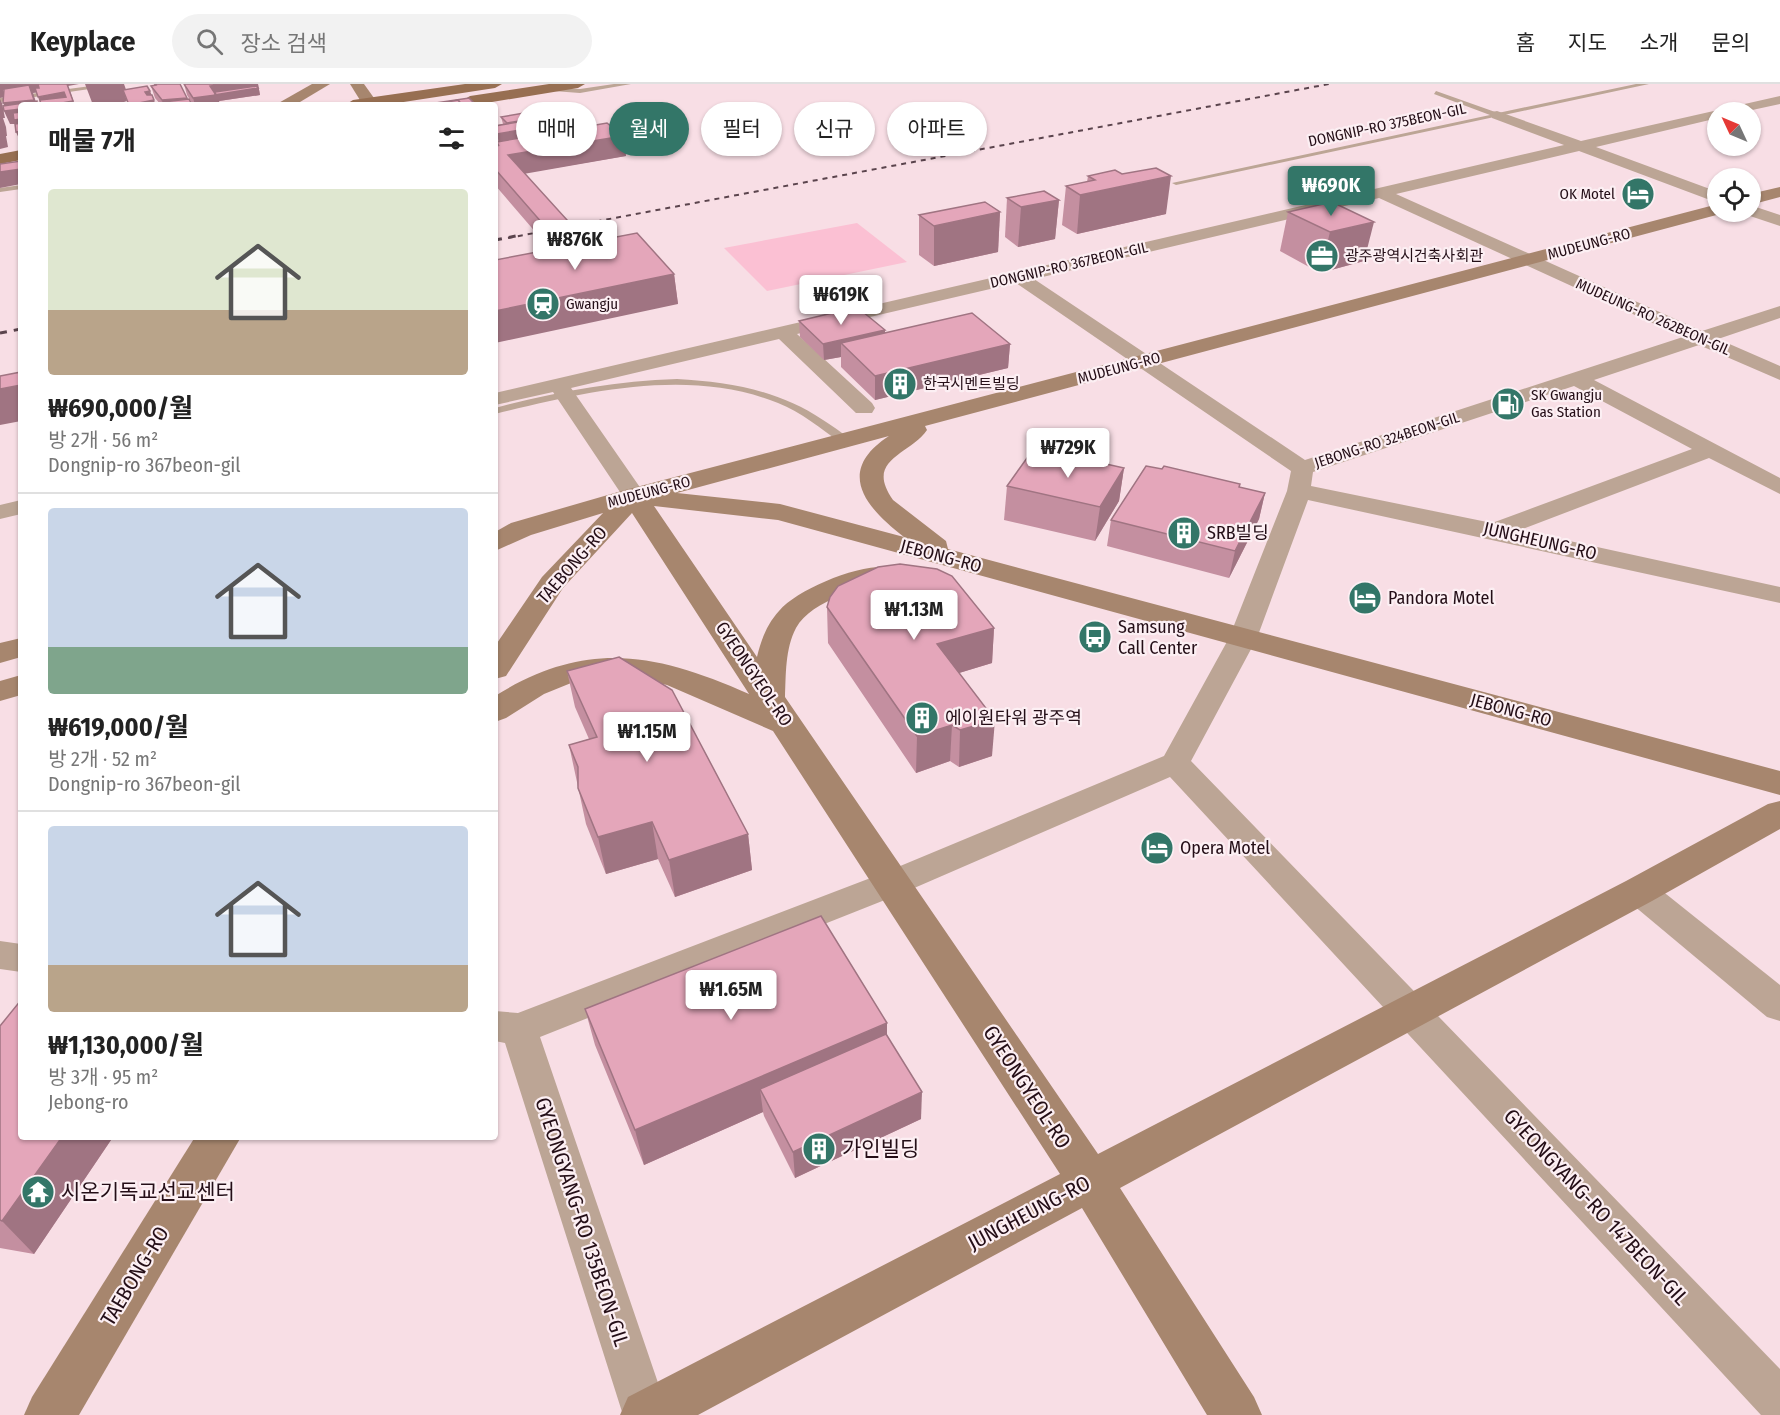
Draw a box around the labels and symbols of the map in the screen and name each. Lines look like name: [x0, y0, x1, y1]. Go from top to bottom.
street label: DONGNIP-RO 375BEON-GIL: [1307, 99, 1468, 151]
north arrow: [1707, 102, 1761, 156]
pin: ₩690K: [1289, 166, 1373, 217]
hotel icon: OK Motel: [1620, 176, 1656, 212]
place label: OK Motel: [1560, 185, 1615, 203]
pin: ₩876K: [533, 220, 617, 271]
street label: MUDEUNG-RO: [1546, 224, 1632, 264]
street label: DONGNIP-RO 367BEON-GIL: [988, 238, 1150, 292]
office icon: 광주광역시건축사회관: [1304, 238, 1340, 274]
place label: 광주광역시건축사회관: [1345, 247, 1483, 265]
pin: ₩619K: [799, 275, 883, 326]
street label: MUDEUNG-RO 262BEON-GIL: [1573, 275, 1733, 359]
station icon: Gwangju: [525, 286, 561, 322]
place label: Gwangju: [566, 295, 618, 313]
street label: MUDEUNG-RO: [1076, 348, 1162, 388]
building icon: 한국시멘트빌딩: [882, 366, 918, 402]
place label: 한국시멘트빌딩: [923, 375, 1020, 393]
fuel station icon: SK Gwangju Gas Station: [1490, 386, 1526, 422]
place label: SK Gwangju Gas Station: [1531, 386, 1602, 421]
street label: JEBONG-RO 324BEON-GIL: [1312, 408, 1462, 472]
pin: ₩729K: [1026, 428, 1110, 479]
street label: MUDEUNG-RO: [606, 472, 692, 512]
building icon: SRB빌딩: [1166, 515, 1202, 551]
street label: JUNGHEUNG-RO: [1481, 517, 1599, 565]
street label: TAEBONG-RO: [532, 522, 612, 608]
place label: SRB빌딩: [1207, 522, 1269, 544]
street label: JEBONG-RO: [898, 535, 984, 577]
hotel icon: Pandora Motel: [1347, 580, 1383, 616]
place label: Pandora Motel: [1388, 587, 1494, 609]
pin: ₩1.13M: [865, 590, 963, 641]
place label: Samsung Call Center: [1118, 616, 1198, 659]
street label: GYEONGYEOL-RO: [711, 618, 797, 730]
bus stop icon: Samsung Call Center: [1077, 619, 1113, 655]
street label: JEBONG-RO: [1468, 689, 1554, 731]
building icon: 에이원타워 광주역: [904, 700, 940, 736]
place label: 에이원타워 광주역: [945, 707, 1082, 729]
pin: ₩1.15M: [598, 712, 696, 763]
hotel icon: Opera Motel: [1139, 830, 1175, 866]
place label: Opera Motel: [1180, 837, 1270, 859]
pin: ₩1.65M: [682, 970, 780, 1021]
street label: GYEONGYEOL-RO: [978, 1021, 1076, 1153]
street label: GYEONGYANG-RO 135BEON-GIL: [529, 1094, 635, 1350]
street label: GYEONGYANG-RO 147BEON-GIL: [1498, 1103, 1694, 1311]
building icon: 가인빌딩: [801, 1131, 837, 1167]
place label: 가인빌딩: [842, 1136, 919, 1162]
street label: JUNGHEUNG-RO: [963, 1170, 1095, 1256]
temple icon: 시온기독교선교센터: [20, 1174, 56, 1210]
place label: 시온기독교선교센터: [61, 1179, 235, 1205]
street label: TAEBONG-RO: [95, 1222, 175, 1330]

